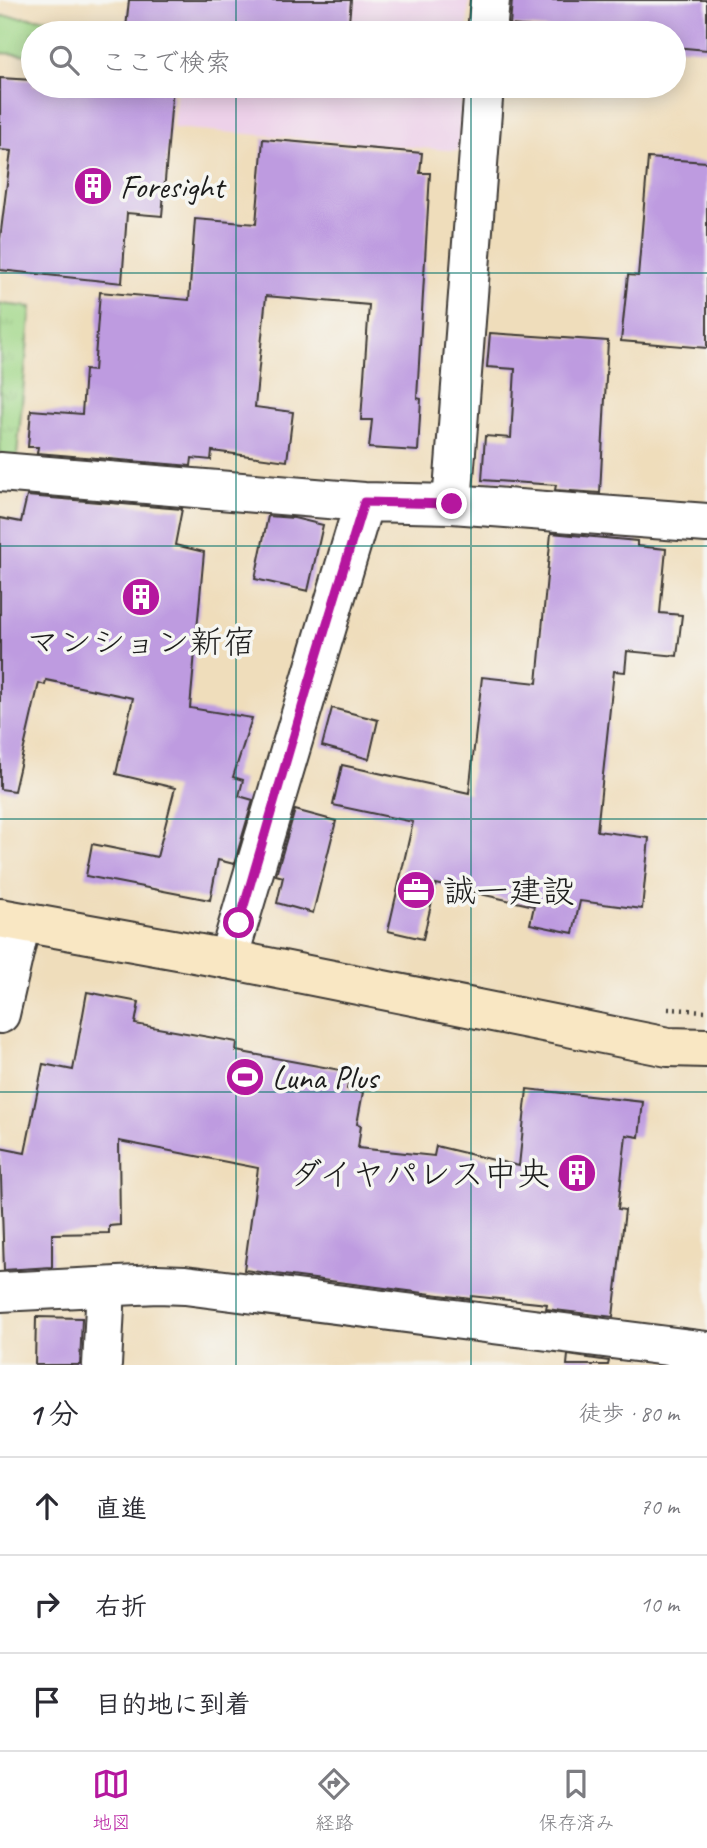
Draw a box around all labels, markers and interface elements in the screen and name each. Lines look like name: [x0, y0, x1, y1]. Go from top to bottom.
search box: [21, 21, 686, 98]
icon: search: [45, 41, 83, 79]
text: ここで検索: [101, 46, 231, 79]
building icon: Foresight: [72, 165, 114, 207]
place label: Foresight: [120, 166, 227, 208]
route end: [436, 488, 467, 519]
building icon: マンション新宿: [120, 576, 162, 618]
place label: マンション新宿: [26, 621, 256, 663]
office icon: 誠一建設: [395, 869, 437, 911]
place label: 誠一建設: [443, 870, 575, 912]
route start: [223, 907, 254, 938]
sports icon: Luna Plus: [224, 1056, 266, 1098]
place label: Luna Plus: [272, 1057, 380, 1099]
building icon: ダイヤパレス中央: [556, 1152, 598, 1194]
place label: ダイヤパレス中央: [289, 1153, 550, 1195]
text: 1 分: [28, 1395, 79, 1433]
text: 徒歩 · 80 m: [578, 1399, 679, 1428]
icon: ahead: [28, 1487, 66, 1525]
text: 直進: [95, 1492, 147, 1525]
text: 70 m: [640, 1492, 679, 1521]
icon: right: [28, 1585, 66, 1623]
text: 右折: [95, 1590, 147, 1623]
text: 10 m: [640, 1590, 679, 1619]
icon: arrive: [28, 1683, 66, 1721]
text: 目的地に到着: [95, 1688, 251, 1721]
tab: 地図: [92, 1765, 131, 1835]
tab: 経路: [315, 1765, 354, 1835]
tab: 保存済み: [538, 1765, 615, 1835]

